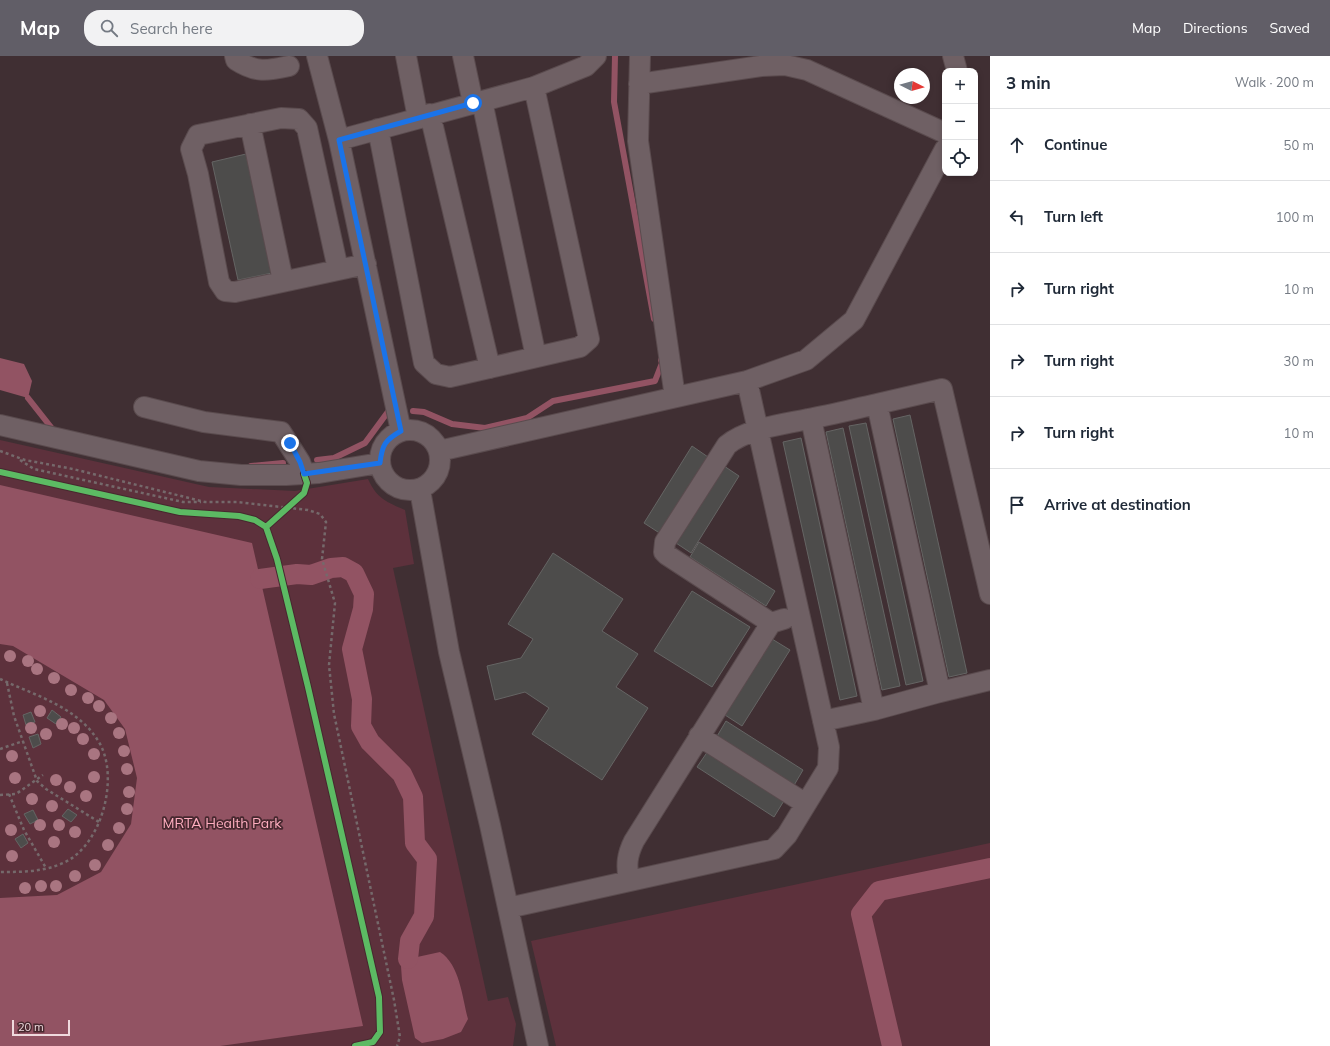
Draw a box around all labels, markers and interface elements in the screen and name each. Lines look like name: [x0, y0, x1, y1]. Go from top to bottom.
search box: [84, 10, 364, 46]
text: Map: [20, 16, 60, 40]
icon: search: [98, 17, 120, 39]
text: Search here: [130, 19, 213, 38]
text: Map: [1132, 19, 1161, 37]
text: Directions: [1183, 19, 1248, 37]
text: Saved: [1270, 19, 1310, 37]
north arrow: [894, 68, 930, 104]
map controls: [942, 68, 978, 176]
button: +: [942, 68, 978, 104]
text: 3 min: [1006, 72, 1051, 93]
text: Walk · 200 m: [1235, 74, 1314, 90]
route start: [464, 94, 482, 112]
button: −: [942, 104, 978, 140]
icon: ahead: [1006, 134, 1028, 156]
text: Continue: [1044, 135, 1107, 154]
text: 50 m: [1284, 137, 1314, 153]
button: locate: [942, 140, 978, 176]
icon: left: [1006, 206, 1028, 228]
text: Turn left: [1044, 207, 1103, 226]
text: 100 m: [1276, 209, 1314, 225]
icon: right: [1006, 278, 1028, 300]
text: Turn right: [1044, 279, 1114, 298]
text: 10 m: [1284, 281, 1314, 297]
icon: right: [1006, 350, 1028, 372]
text: Turn right: [1044, 351, 1114, 370]
text: 30 m: [1284, 353, 1314, 369]
icon: right: [1006, 422, 1028, 444]
text: Turn right: [1044, 423, 1114, 442]
text: 10 m: [1284, 425, 1314, 441]
route end: [281, 434, 299, 452]
icon: arrive: [1006, 494, 1028, 516]
text: Arrive at destination: [1044, 495, 1191, 514]
park label: MRTA Health Park: [162, 814, 282, 832]
scale bar: [12, 1018, 70, 1037]
text: 20 m: [18, 1020, 44, 1034]

